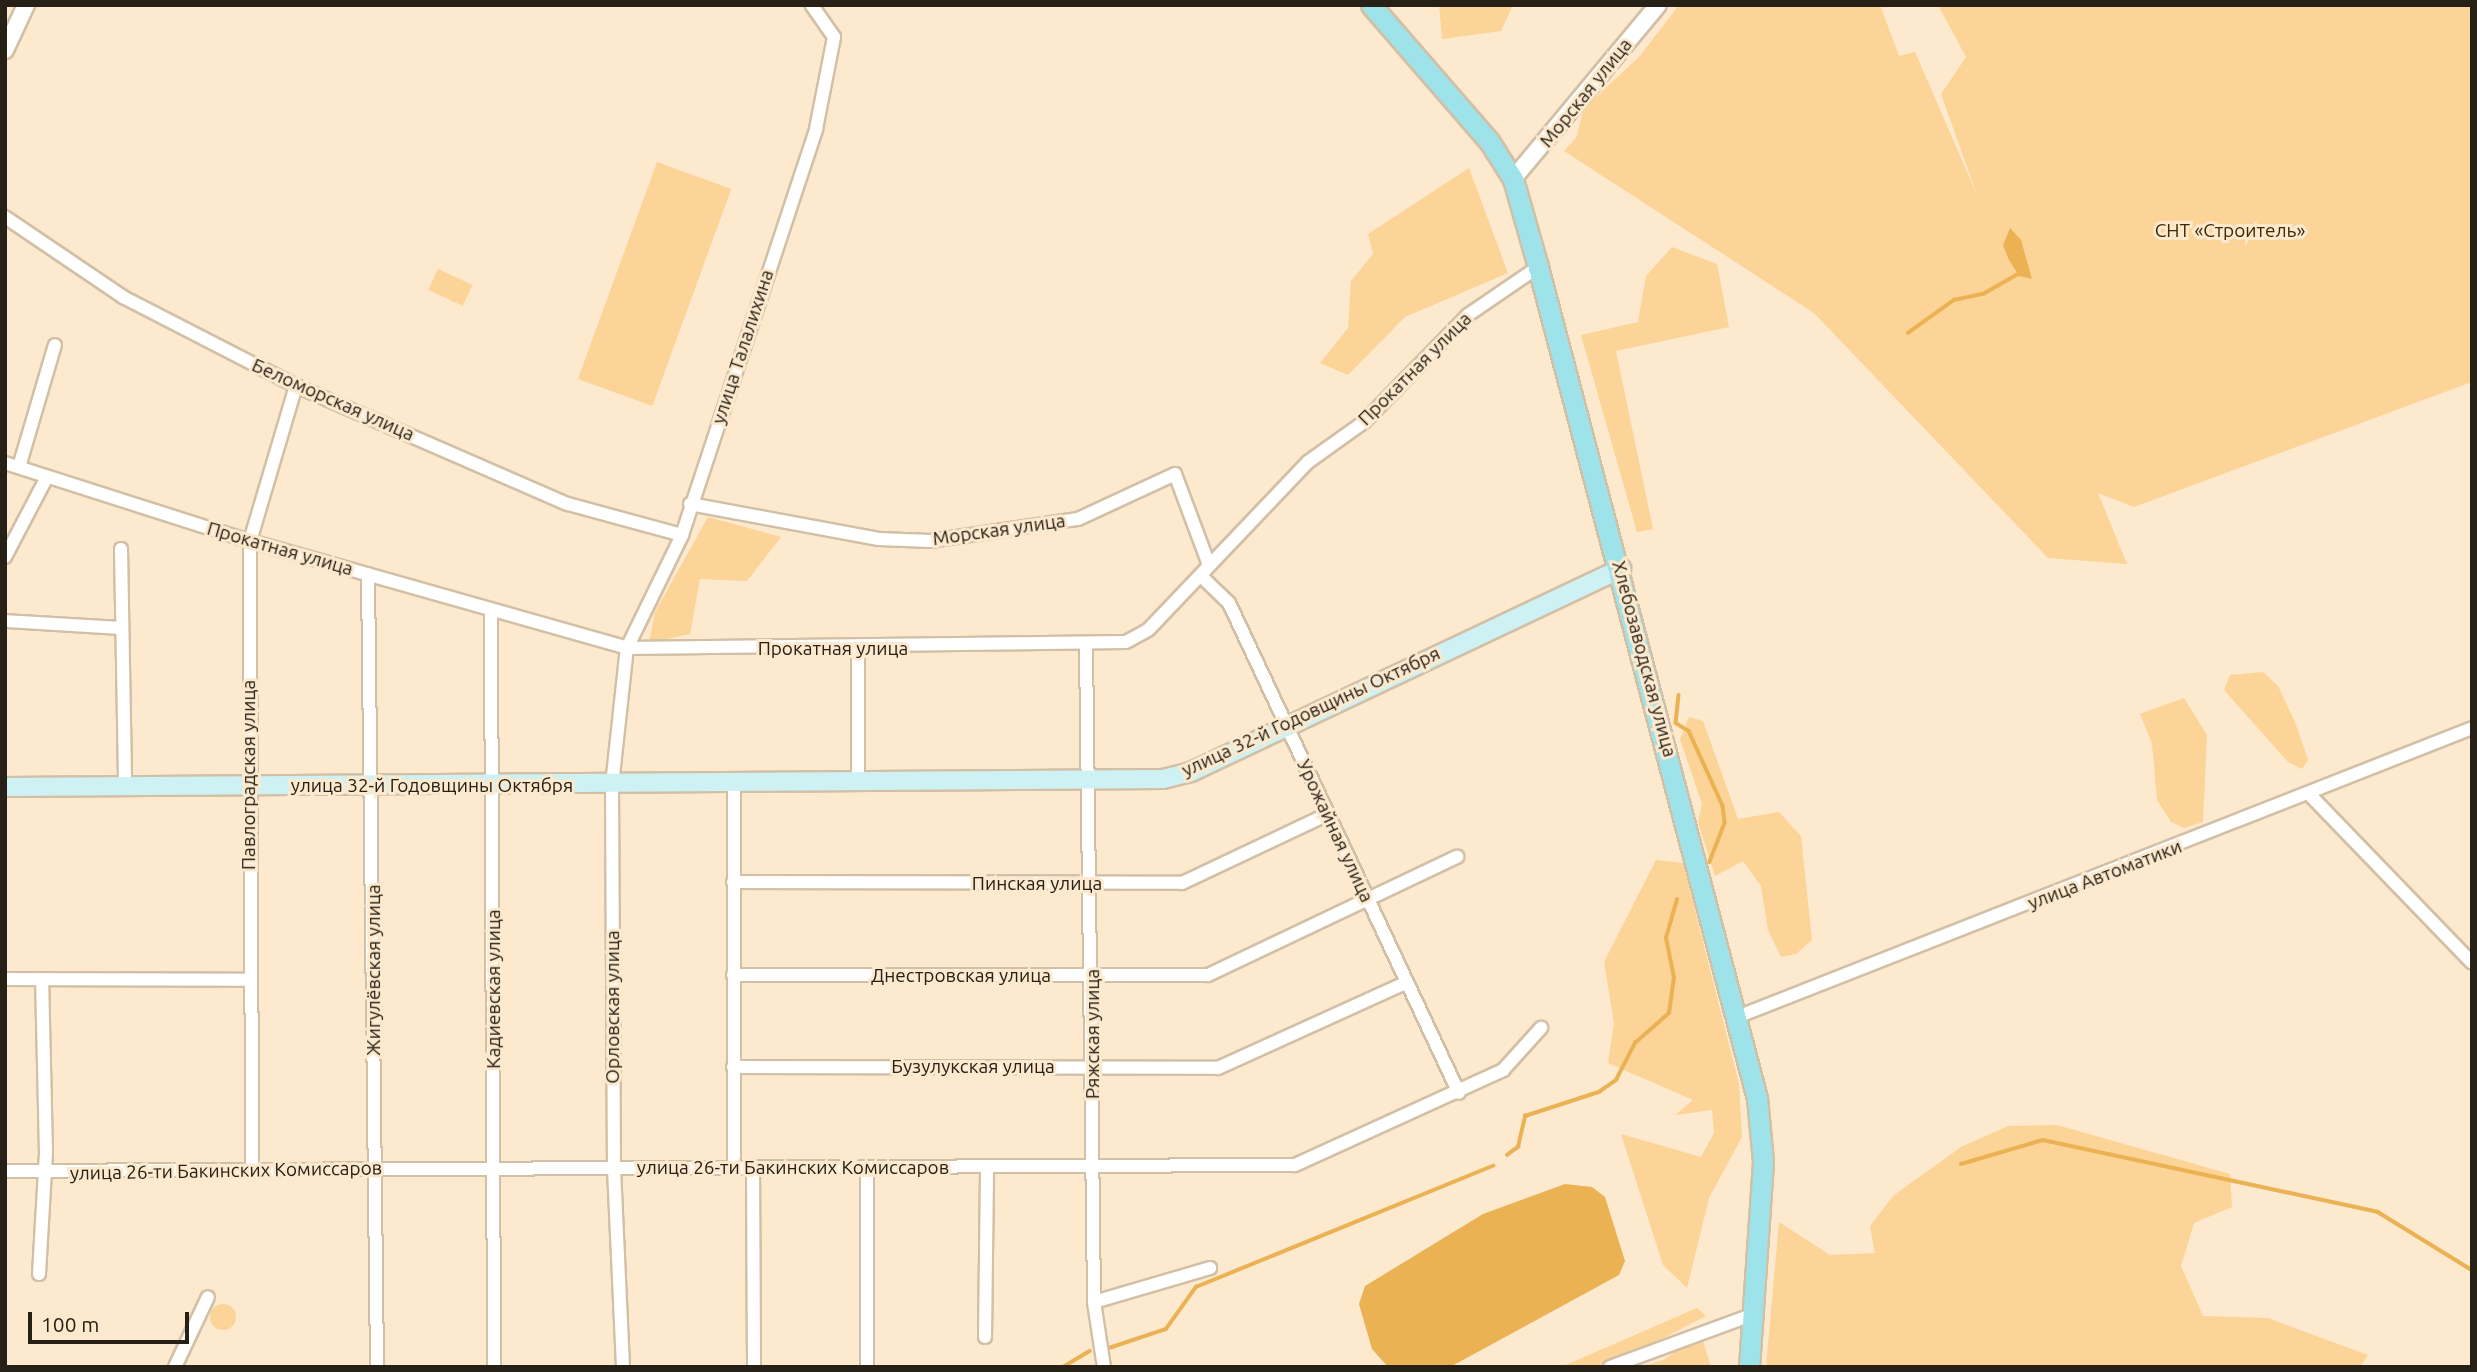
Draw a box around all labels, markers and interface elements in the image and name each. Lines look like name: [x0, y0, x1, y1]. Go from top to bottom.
street label: Морская улица: [1535, 34, 1637, 152]
park label: СНТ «Строитель»: [2155, 220, 2305, 242]
street label: улица Талалихина: [707, 267, 779, 427]
street label: Прокатная улица: [1354, 308, 1476, 430]
street label: Беломорская улица: [248, 354, 418, 446]
street label: Морская улица: [931, 509, 1067, 551]
street label: Прокатная улица: [204, 517, 356, 581]
street label: Хлебозаводская улица: [1607, 558, 1681, 760]
street label: Прокатная улица: [758, 638, 908, 660]
street label: улица 32-й Годовщины Октября: [1178, 642, 1444, 782]
street label: Павлоградская улица: [238, 680, 260, 870]
street label: Урожайная улица: [1292, 756, 1378, 906]
street label: улица 32-й Годовщины Октября: [291, 775, 573, 797]
street label: улица Автоматики: [2025, 835, 2185, 915]
street label: Пинская улица: [972, 873, 1102, 895]
street label: Жигулёвская улица: [363, 884, 385, 1056]
street label: Кадиевская улица: [483, 909, 505, 1069]
street label: Орловская улица: [602, 930, 624, 1084]
street label: Днестровская улица: [871, 965, 1051, 987]
street label: Ряжская улица: [1082, 969, 1104, 1099]
street label: Бузулукская улица: [891, 1056, 1055, 1078]
street label: улица 26-ти Бакинских Комиссаров: [70, 1157, 382, 1185]
street label: улица 26-ти Бакинских Комиссаров: [637, 1157, 949, 1179]
scale bar: [32, 1298, 192, 1342]
text: 100 m: [41, 1312, 99, 1336]

